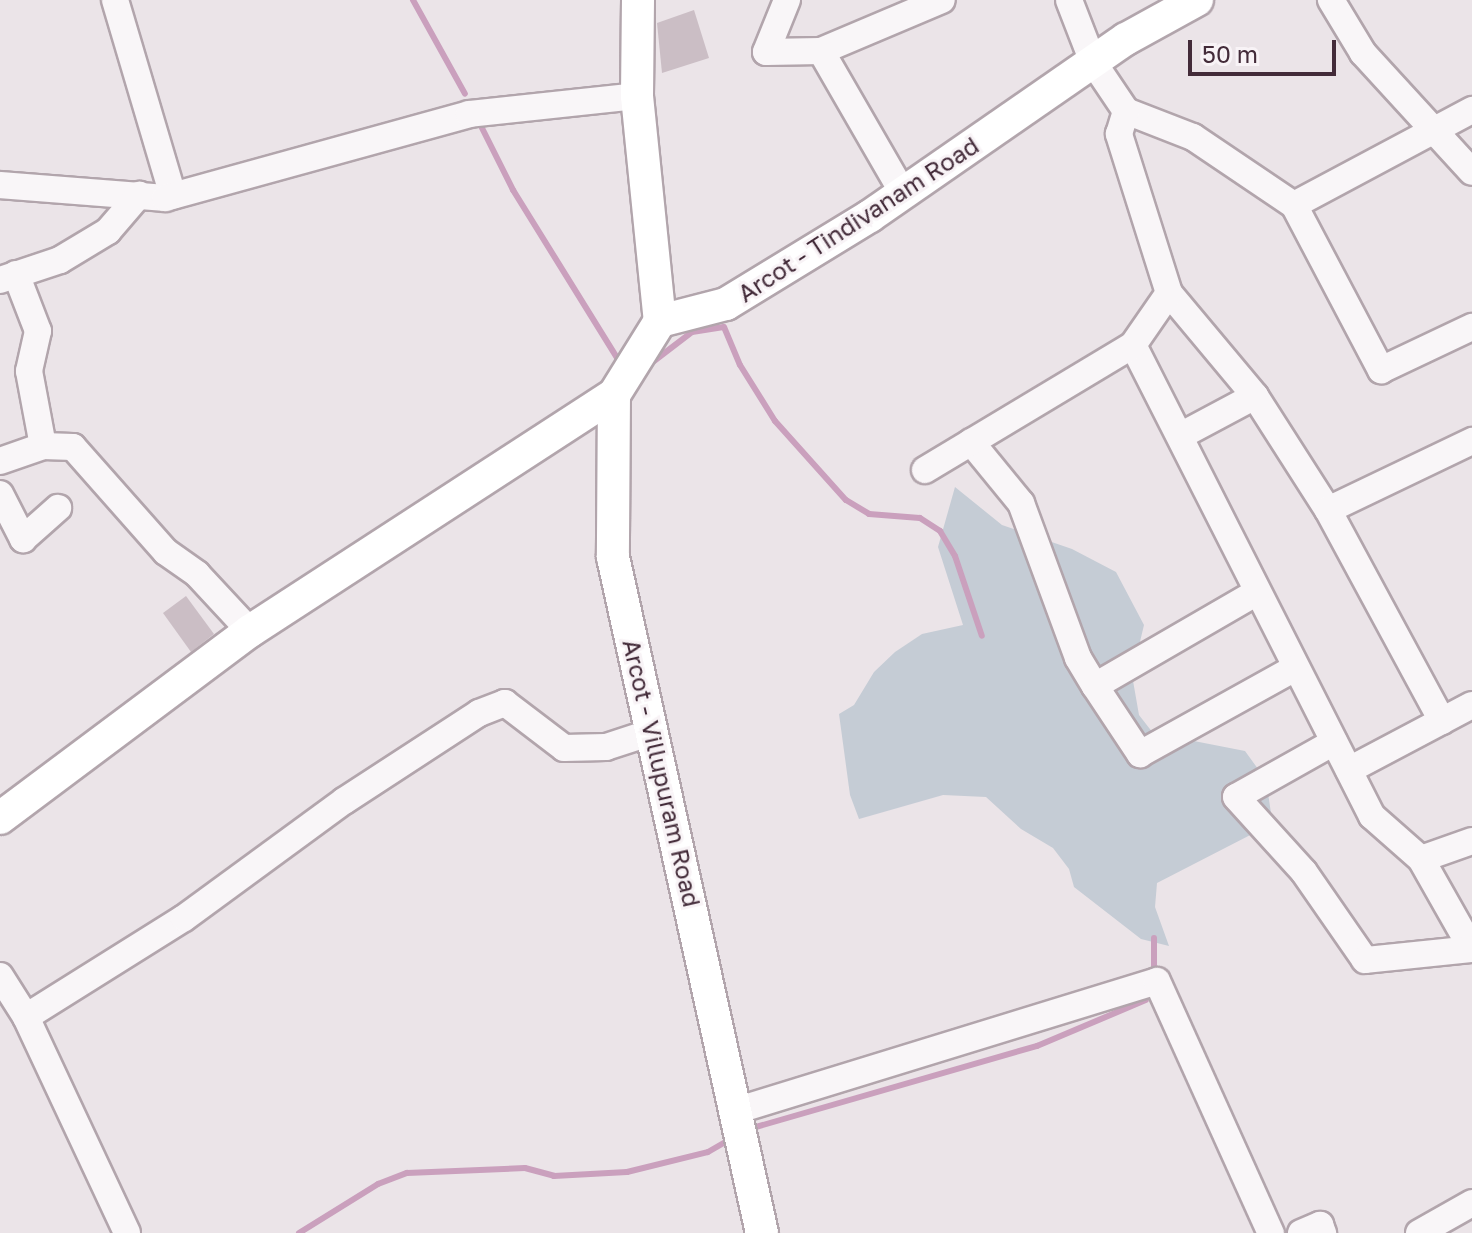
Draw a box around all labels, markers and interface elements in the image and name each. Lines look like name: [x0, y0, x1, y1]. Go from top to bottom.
scale bar: [1192, 24, 1340, 74]
text: 50 m: [1202, 39, 1258, 68]
street label: Arcot - Tindivanam Road: [732, 130, 984, 308]
street label: Arcot - Villupuram Road: [617, 636, 707, 910]

